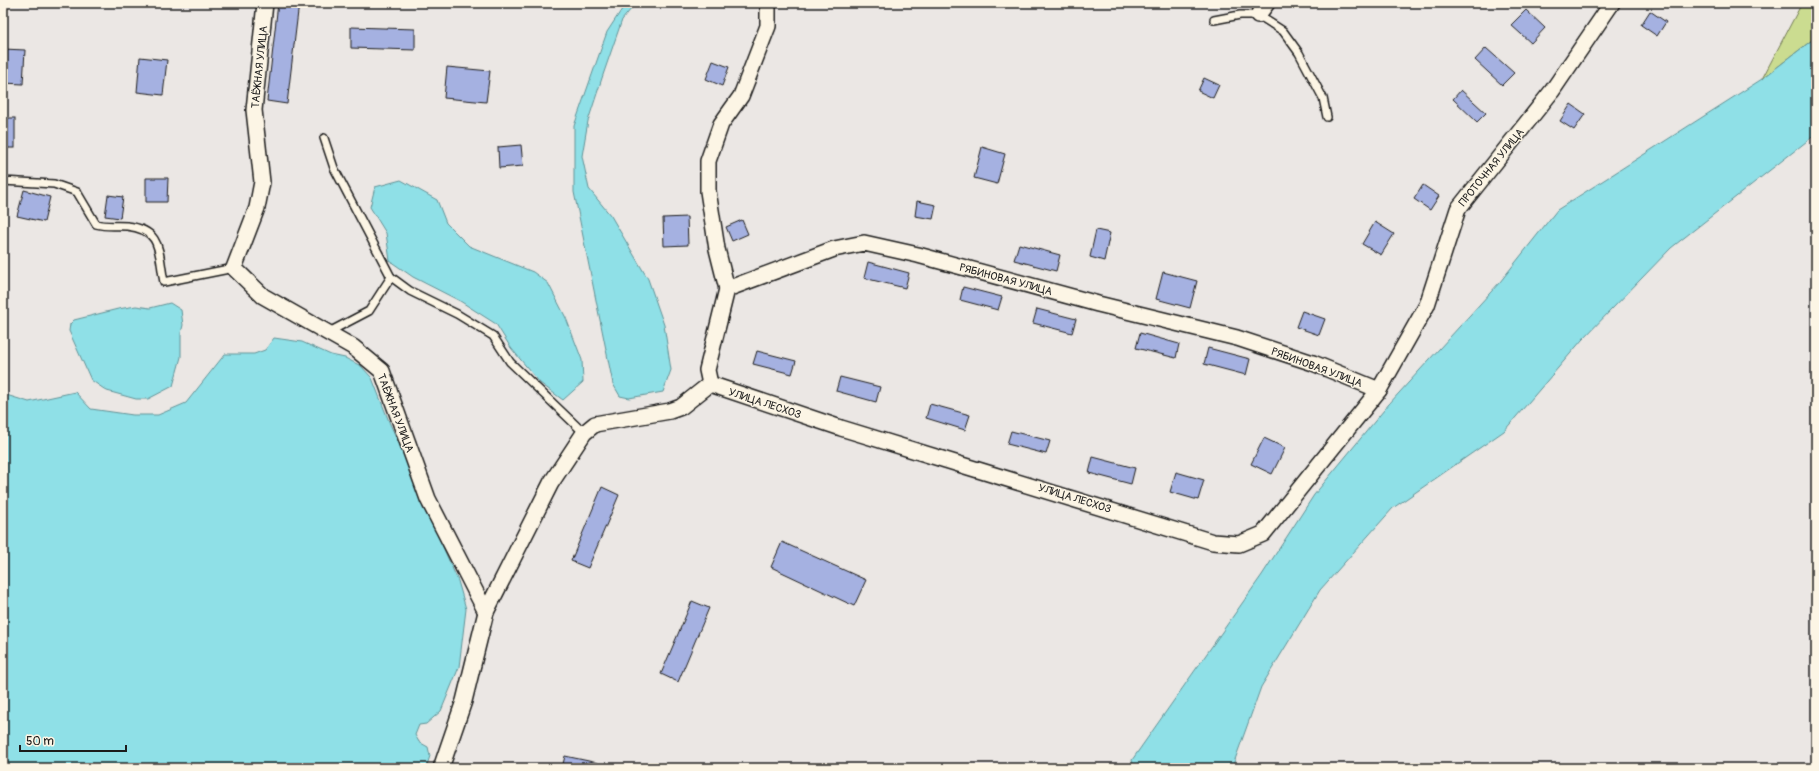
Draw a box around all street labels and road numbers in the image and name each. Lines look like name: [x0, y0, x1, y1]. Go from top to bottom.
street label: ТАЁЖНАЯ УЛИЦА: [249, 25, 270, 109]
street label: ПРОТОЧНАЯ УЛИЦА: [1456, 126, 1527, 209]
street label: РЯБИНОВАЯ УЛИЦА: [958, 261, 1054, 298]
street label: РЯБИНОВАЯ УЛИЦА: [1270, 345, 1364, 390]
street label: ТАЁЖНАЯ УЛИЦА: [375, 372, 417, 454]
street label: УЛИЦА ЛЕСХОЗ: [727, 386, 803, 421]
street label: УЛИЦА ЛЕСХОЗ: [1037, 481, 1113, 516]

